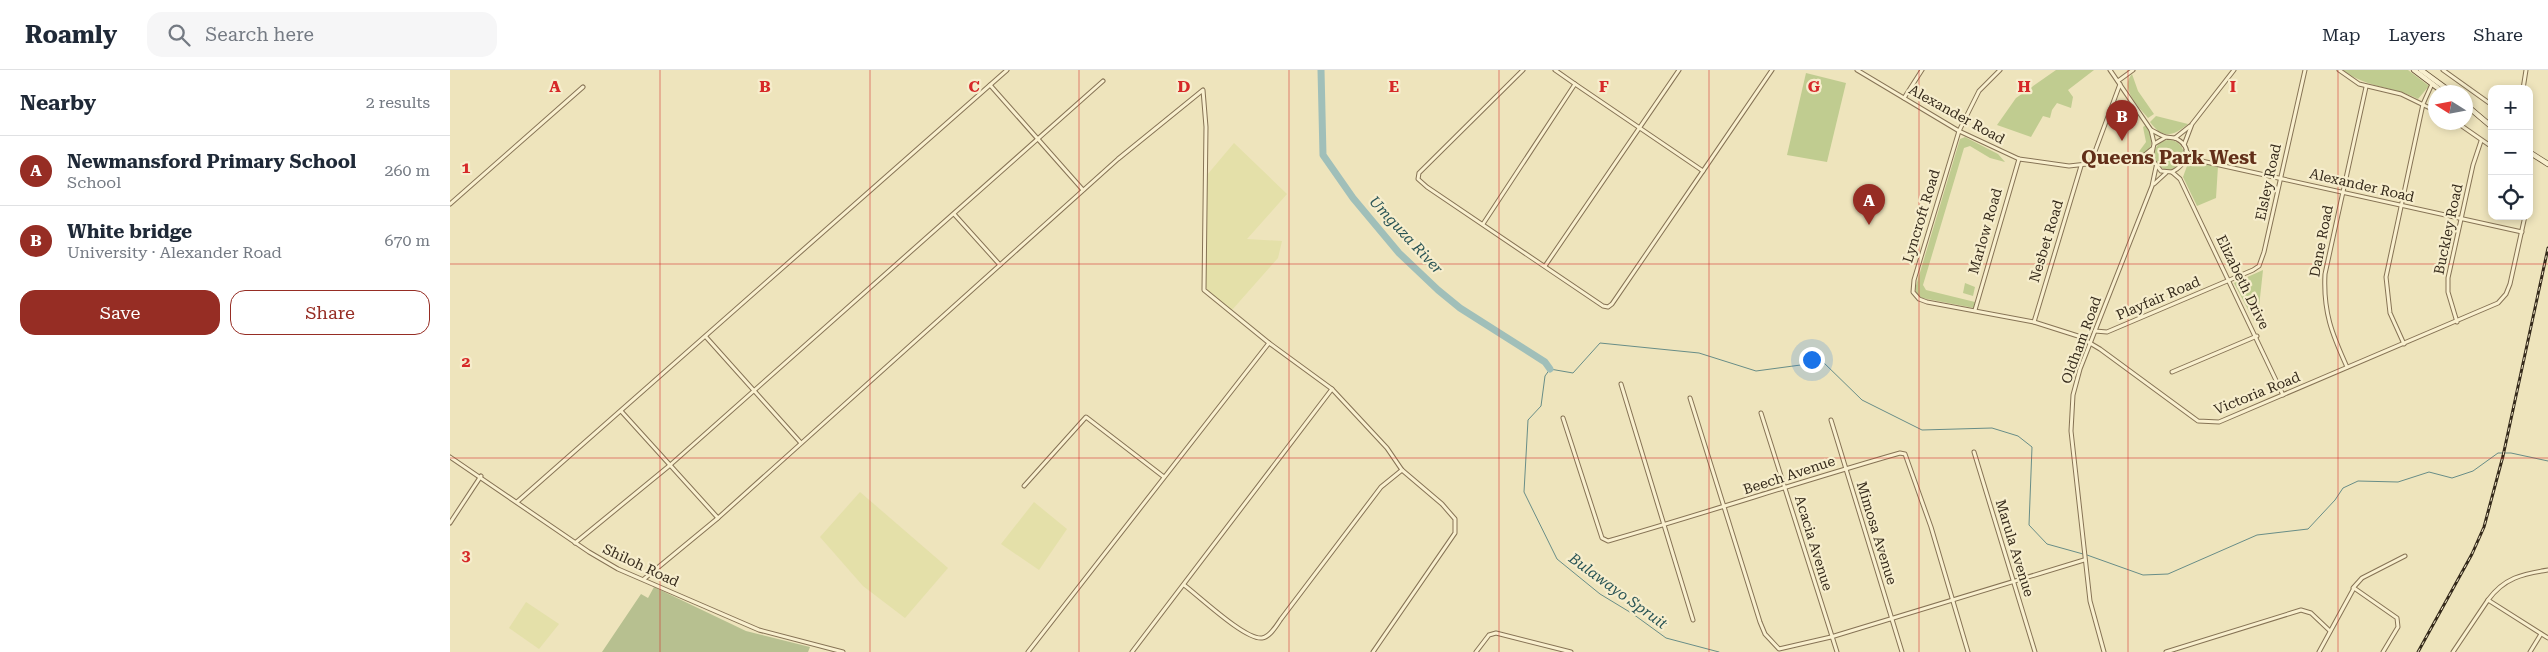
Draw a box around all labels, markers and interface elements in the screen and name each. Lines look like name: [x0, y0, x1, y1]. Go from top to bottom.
search box: [147, 12, 497, 57]
text: Roamly: [25, 21, 117, 49]
icon: search: [165, 21, 193, 49]
text: Search here: [205, 23, 314, 46]
text: Map: [2322, 24, 2361, 45]
text: Layers: [2389, 24, 2445, 45]
text: Share: [2473, 24, 2523, 45]
text: A: [549, 77, 561, 96]
text: B: [759, 77, 771, 96]
text: C: [968, 77, 980, 96]
text: D: [1178, 77, 1191, 96]
text: E: [1389, 77, 1399, 96]
text: F: [1599, 77, 1609, 96]
text: G: [1808, 77, 1821, 96]
text: H: [2017, 77, 2031, 96]
text: I: [2230, 77, 2236, 96]
street label: Alexander Road: [1906, 81, 2008, 147]
north arrow: [2428, 85, 2473, 130]
map controls: [2488, 85, 2533, 220]
button: +: [2488, 85, 2533, 130]
text: Nearby: [20, 91, 96, 115]
text: 2 results: [366, 93, 430, 112]
pin: B: [2106, 100, 2138, 141]
button: −: [2488, 130, 2533, 175]
street label: Elsley Road: [2252, 142, 2284, 222]
district label: Queens Park West: [2081, 146, 2257, 169]
text: Newmansford Primary School: [67, 150, 356, 173]
text: 1: [462, 158, 471, 177]
text: A: [30, 161, 42, 180]
text: 260 m: [384, 161, 430, 180]
street label: Alexander Road: [2308, 165, 2416, 205]
street label: Lyncroft Road: [1899, 167, 1943, 265]
text: School: [67, 173, 121, 192]
button: locate: [2488, 175, 2533, 220]
street label: Buckley Road: [2431, 182, 2465, 276]
pin: A: [1853, 184, 1885, 225]
street label: Marlow Road: [1965, 186, 2005, 276]
water label: Umguza River: [1365, 192, 1447, 278]
street label: Nesbet Road: [2026, 198, 2066, 284]
street label: Dane Road: [2306, 204, 2336, 278]
text: White bridge: [67, 220, 192, 243]
text: B: [30, 231, 42, 250]
text: 670 m: [384, 231, 430, 250]
street label: Elizabeth Drive: [2213, 232, 2273, 332]
text: University · Alexander Road: [67, 243, 282, 262]
street label: Playfair Road: [2114, 273, 2202, 323]
button: Save: [20, 290, 220, 335]
button: Share: [230, 290, 430, 335]
street label: Oldham Road: [2058, 294, 2104, 386]
your location: [1799, 347, 1825, 373]
text: 2: [462, 352, 471, 371]
street label: Victoria Road: [2212, 368, 2302, 418]
street label: Beech Avenue: [1741, 453, 1837, 497]
street label: Mimosa Avenue: [1854, 479, 1900, 587]
street label: Acacia Avenue: [1792, 493, 1836, 593]
street label: Marula Avenue: [1993, 497, 2037, 599]
street label: Shiloh Road: [600, 540, 682, 590]
text: 3: [462, 546, 471, 565]
water label: Bulawayo Spruit: [1564, 549, 1671, 633]

